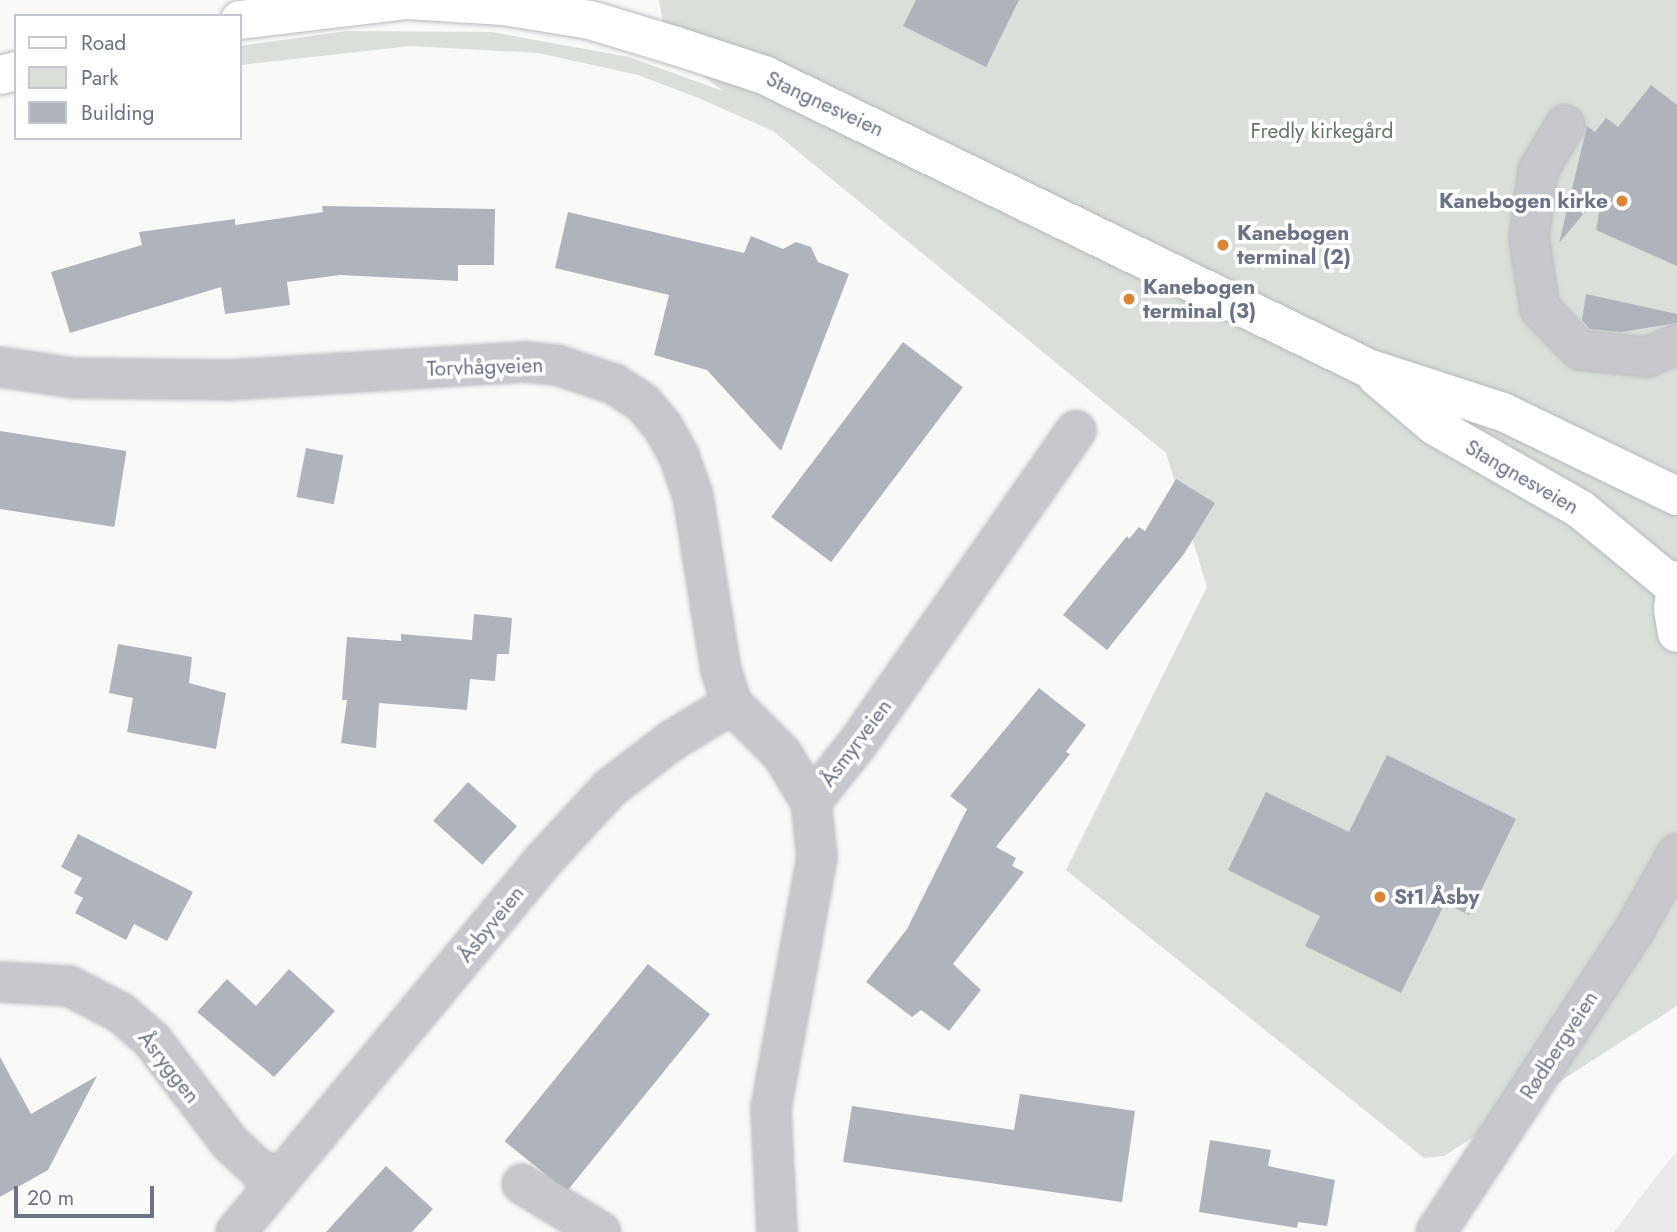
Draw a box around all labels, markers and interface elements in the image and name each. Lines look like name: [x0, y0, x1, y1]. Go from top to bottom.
legend: [14, 14, 242, 140]
text: Road: [81, 28, 126, 58]
text: Park: [81, 63, 118, 93]
street label: Stangnesveien: [762, 66, 888, 142]
text: Building: [81, 98, 154, 128]
park label: Fredly kirkegård: [1250, 118, 1394, 144]
place label: Kanebogen kirke: [1439, 188, 1608, 214]
marker: Kanebogen kirke: [1614, 193, 1630, 209]
place label: Kanebogen terminal (2): [1237, 220, 1351, 270]
marker: Kanebogen terminal (2): [1215, 237, 1231, 253]
place label: Kanebogen terminal (3): [1143, 274, 1256, 324]
marker: Kanebogen terminal (3): [1121, 291, 1137, 307]
street label: Torvhågveien: [426, 352, 544, 382]
street label: Stangnesveien: [1461, 434, 1583, 520]
street label: Åsmyrveien: [815, 694, 897, 792]
street label: Åsbyveien: [453, 881, 529, 967]
place label: St1 Åsby: [1394, 884, 1479, 910]
marker: St1 Åsby: [1372, 889, 1388, 905]
street label: Rødbergveien: [1515, 986, 1603, 1104]
street label: Åsryggen: [133, 1026, 205, 1108]
scale bar: [18, 1172, 158, 1216]
text: 20 m: [27, 1183, 74, 1213]

